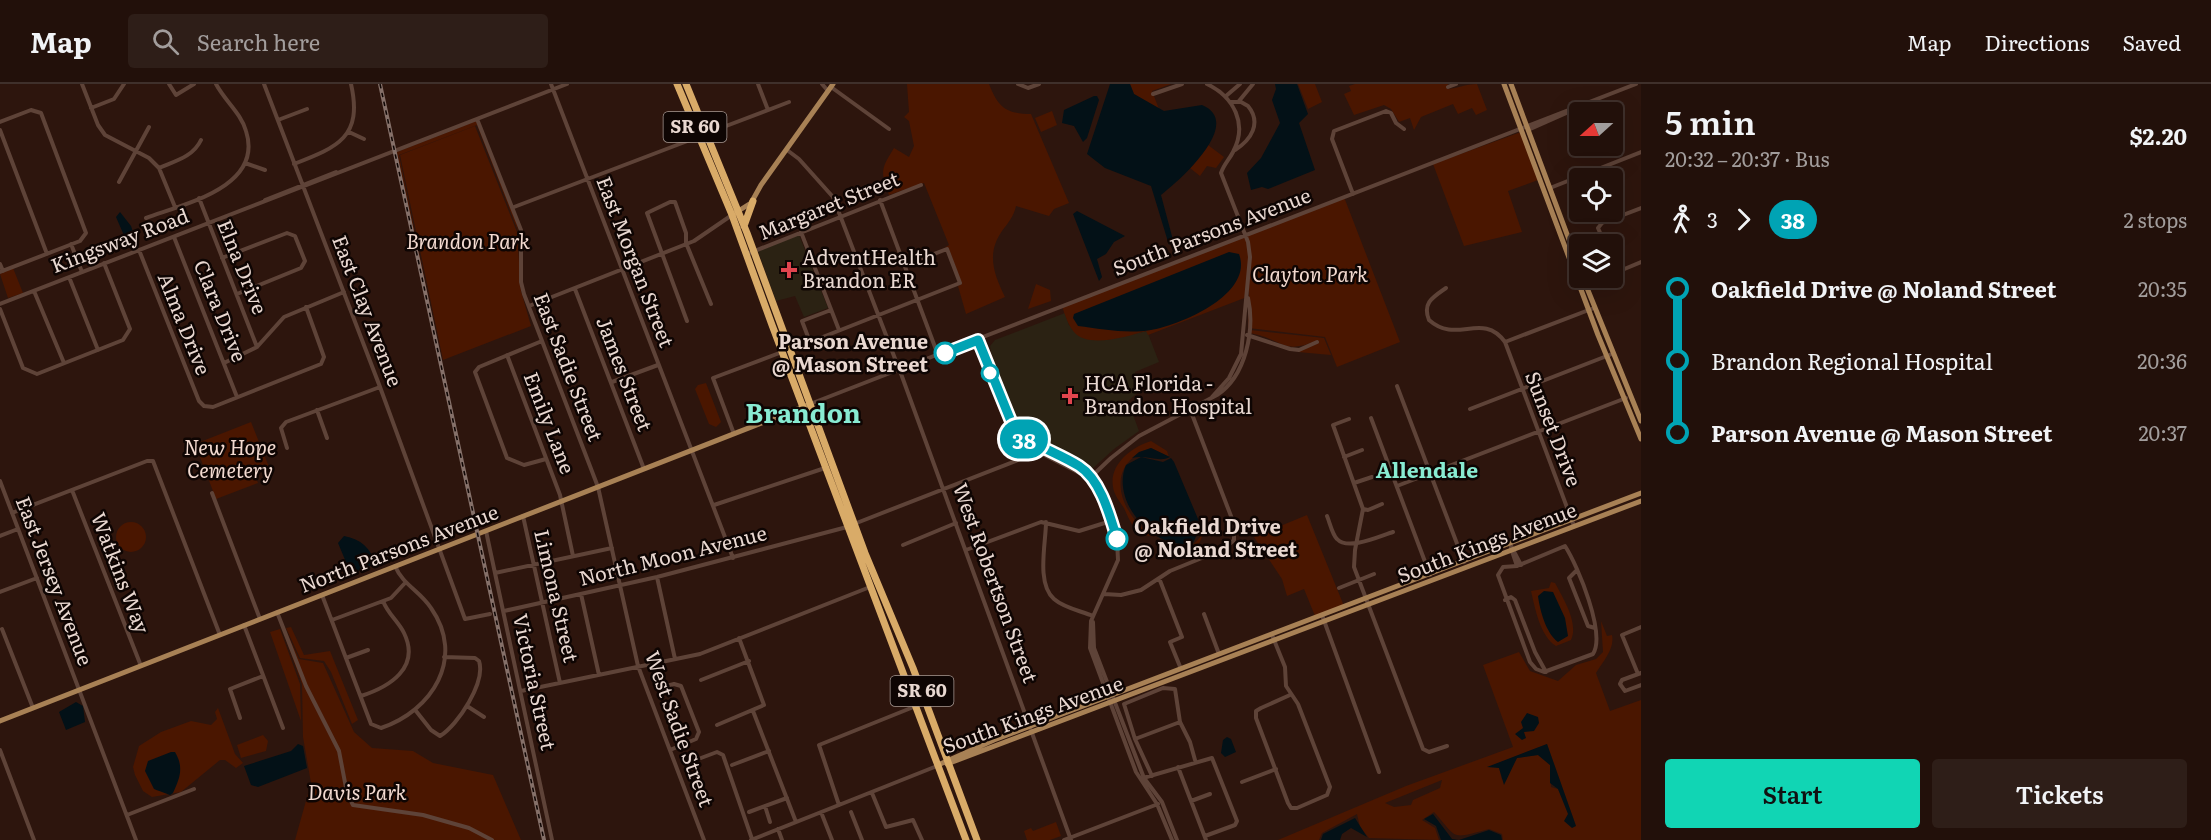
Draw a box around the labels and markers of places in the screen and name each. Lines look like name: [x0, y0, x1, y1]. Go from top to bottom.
place label: AdventHealth Brandon ER: [802, 241, 936, 294]
marker: AdventHealth Brandon ER: [780, 261, 798, 279]
place label: Parson Avenue @ Mason Street: [772, 325, 928, 378]
marker: Parson Avenue @ Mason Street: [934, 342, 956, 364]
unlabelled marker: [981, 364, 999, 382]
place label: HCA Florida - Brandon Hospital: [1084, 367, 1252, 420]
marker: HCA Florida - Brandon Hospital: [1061, 387, 1079, 405]
place label: Oakfield Drive @ Noland Street: [1134, 510, 1297, 563]
marker: Oakfield Drive @ Noland Street: [1106, 528, 1128, 550]

